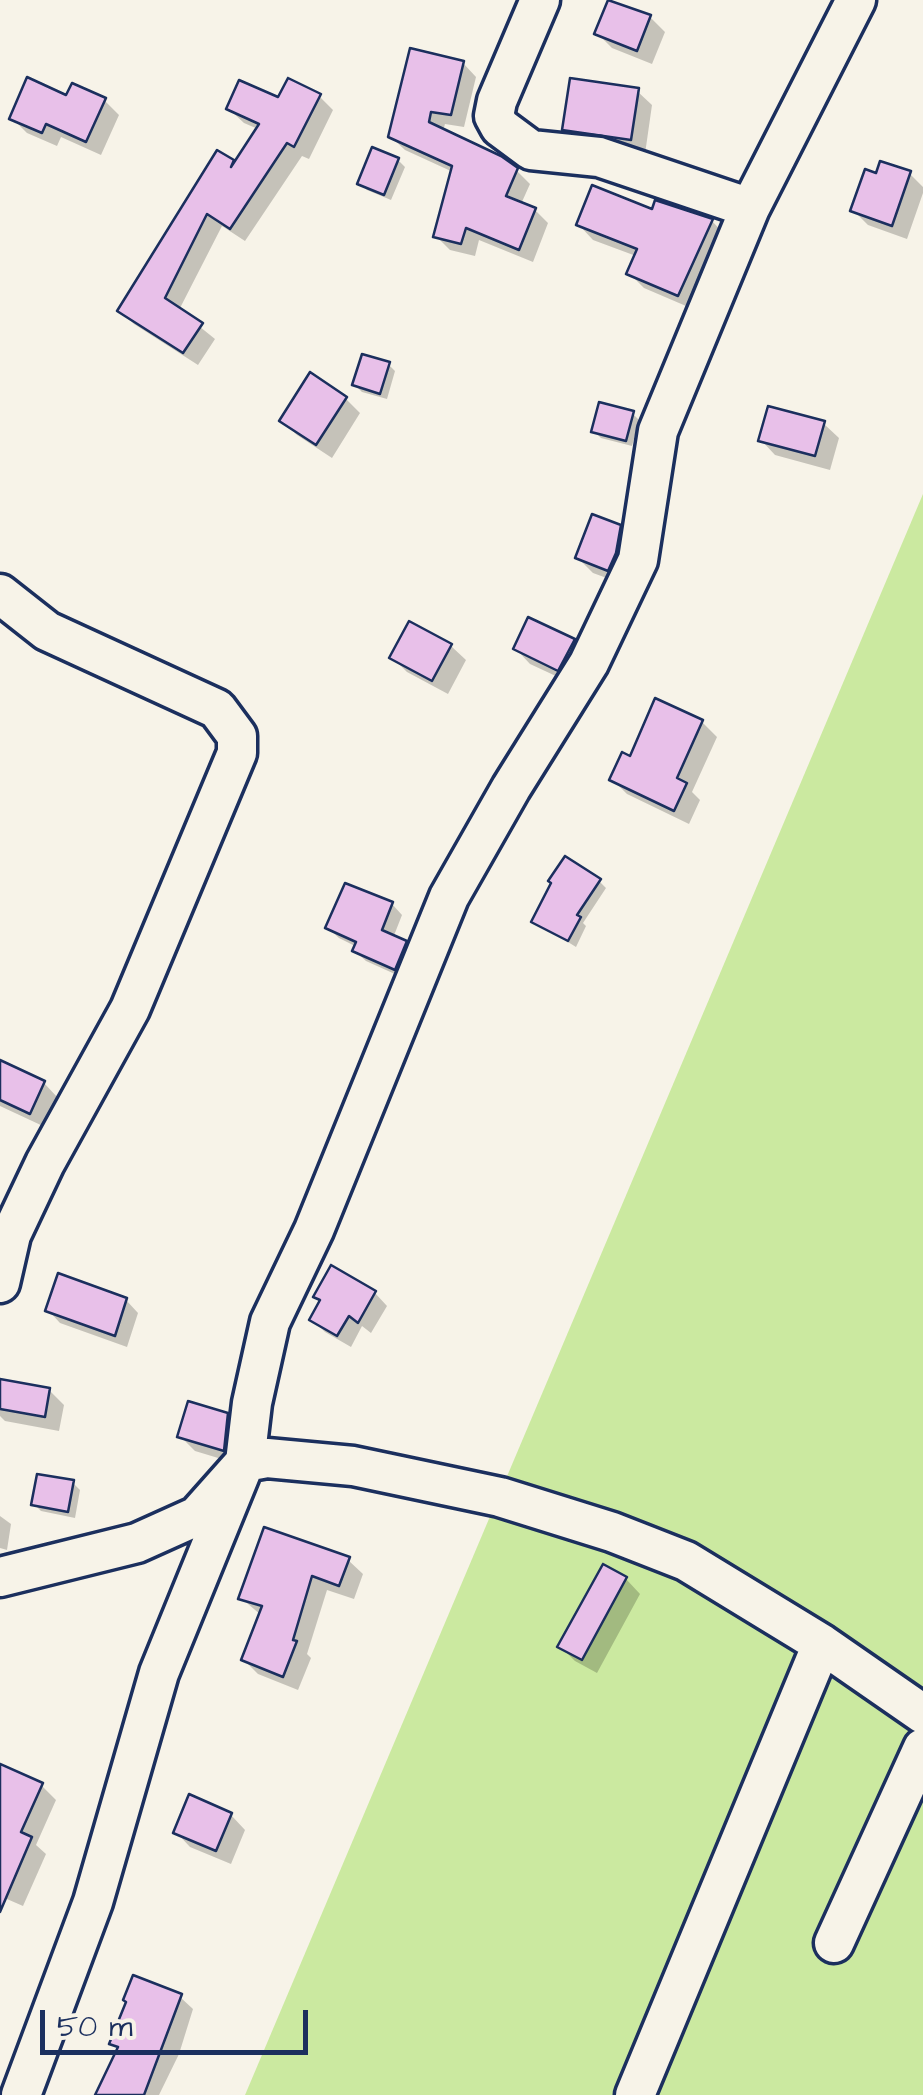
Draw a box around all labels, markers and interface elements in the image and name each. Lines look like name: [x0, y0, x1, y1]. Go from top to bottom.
scale bar: [45, 1990, 312, 2052]
text: 50 m: [57, 2006, 133, 2048]

